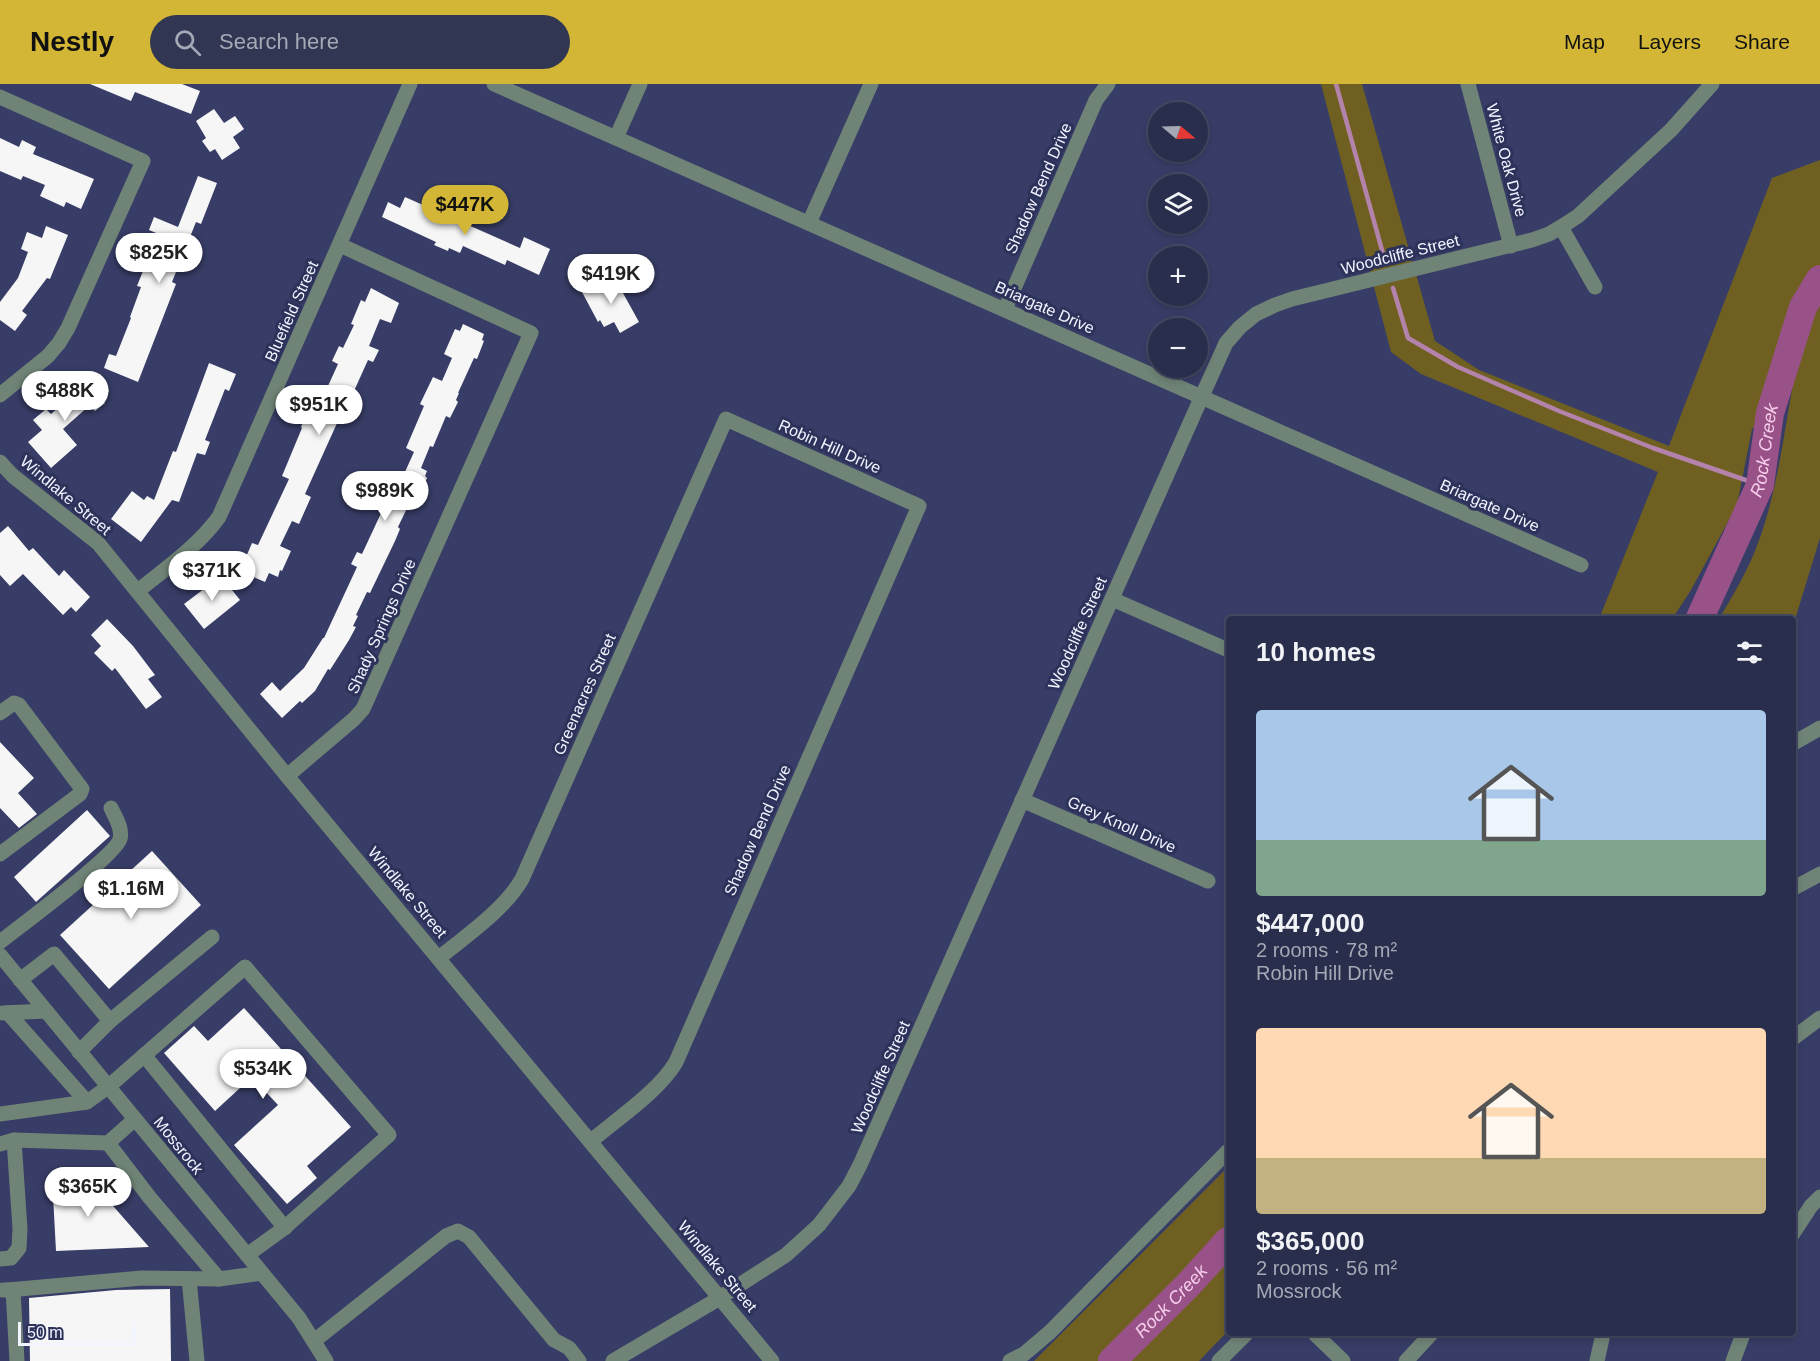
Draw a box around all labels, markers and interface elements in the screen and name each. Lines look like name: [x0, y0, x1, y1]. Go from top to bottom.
search box: [150, 15, 570, 69]
text: Nestly: [30, 26, 114, 57]
icon: search: [171, 26, 204, 59]
text: Search here: [219, 29, 339, 54]
text: Map: [1564, 30, 1605, 53]
text: Layers: [1638, 30, 1701, 53]
text: Share: [1734, 30, 1790, 53]
north arrow: [1148, 102, 1208, 162]
map controls: [1148, 102, 1208, 378]
street label: White Oak Drive: [1483, 102, 1530, 219]
street label: Shadow Bend Drive: [1002, 120, 1075, 256]
button: layers: [1148, 174, 1208, 234]
pin: $447K: [423, 185, 507, 236]
text: $447K: [436, 193, 494, 215]
street label: Woodcliffe Street: [1339, 231, 1462, 277]
pin: $825K: [117, 233, 201, 284]
text: $825K: [130, 241, 188, 263]
button: +: [1148, 246, 1208, 306]
pin: $419K: [569, 254, 653, 305]
street label: Bluefield Street: [262, 258, 322, 364]
text: $419K: [582, 262, 640, 284]
street label: Briargate Drive: [993, 278, 1097, 337]
button: −: [1148, 318, 1208, 378]
pin: $488K: [23, 371, 107, 422]
text: $488K: [36, 379, 94, 401]
pin: $951K: [277, 385, 361, 436]
text: $951K: [290, 393, 348, 415]
water label: Rock Creek: [1746, 400, 1783, 500]
street label: Robin Hill Drive: [776, 416, 884, 477]
street label: Windlake Street: [17, 453, 115, 539]
pin: $989K: [343, 471, 427, 522]
street label: Briargate Drive: [1438, 476, 1542, 535]
text: $989K: [356, 479, 414, 501]
pin: $371K: [170, 551, 254, 602]
street label: Shady Springs Drive: [344, 556, 419, 696]
text: $371K: [183, 559, 241, 581]
street label: Woodcliffe Street: [1045, 574, 1110, 692]
street label: Greenacres Street: [550, 631, 619, 757]
icon: filters: [1733, 636, 1766, 669]
text: 10 homes: [1256, 637, 1376, 667]
icon: home: [1457, 749, 1565, 857]
street label: Shadow Bend Drive: [721, 762, 794, 898]
street label: Grey Knoll Drive: [1065, 793, 1179, 856]
street label: Windlake Street: [365, 844, 451, 941]
pin: $1.16M: [82, 869, 180, 920]
text: $1.16M: [98, 877, 164, 899]
text: $447,000: [1256, 908, 1364, 938]
text: 2 rooms · 78 m²: [1256, 939, 1397, 961]
text: Robin Hill Drive: [1256, 962, 1394, 984]
street label: Woodcliffe Street: [848, 1018, 913, 1136]
pin: $534K: [221, 1049, 305, 1100]
text: $534K: [234, 1057, 292, 1079]
icon: home: [1457, 1067, 1565, 1175]
street label: Mossrock: [150, 1113, 207, 1178]
pin: $365K: [46, 1167, 130, 1218]
text: $365K: [59, 1175, 117, 1197]
street label: Windlake Street: [675, 1218, 761, 1315]
text: $365,000: [1256, 1226, 1364, 1256]
text: 2 rooms · 56 m²: [1256, 1257, 1397, 1279]
water label: Rock Creek: [1131, 1260, 1212, 1342]
text: Mossrock: [1256, 1280, 1342, 1302]
scale bar: [18, 1319, 136, 1346]
text: 50 m: [27, 1324, 63, 1341]

